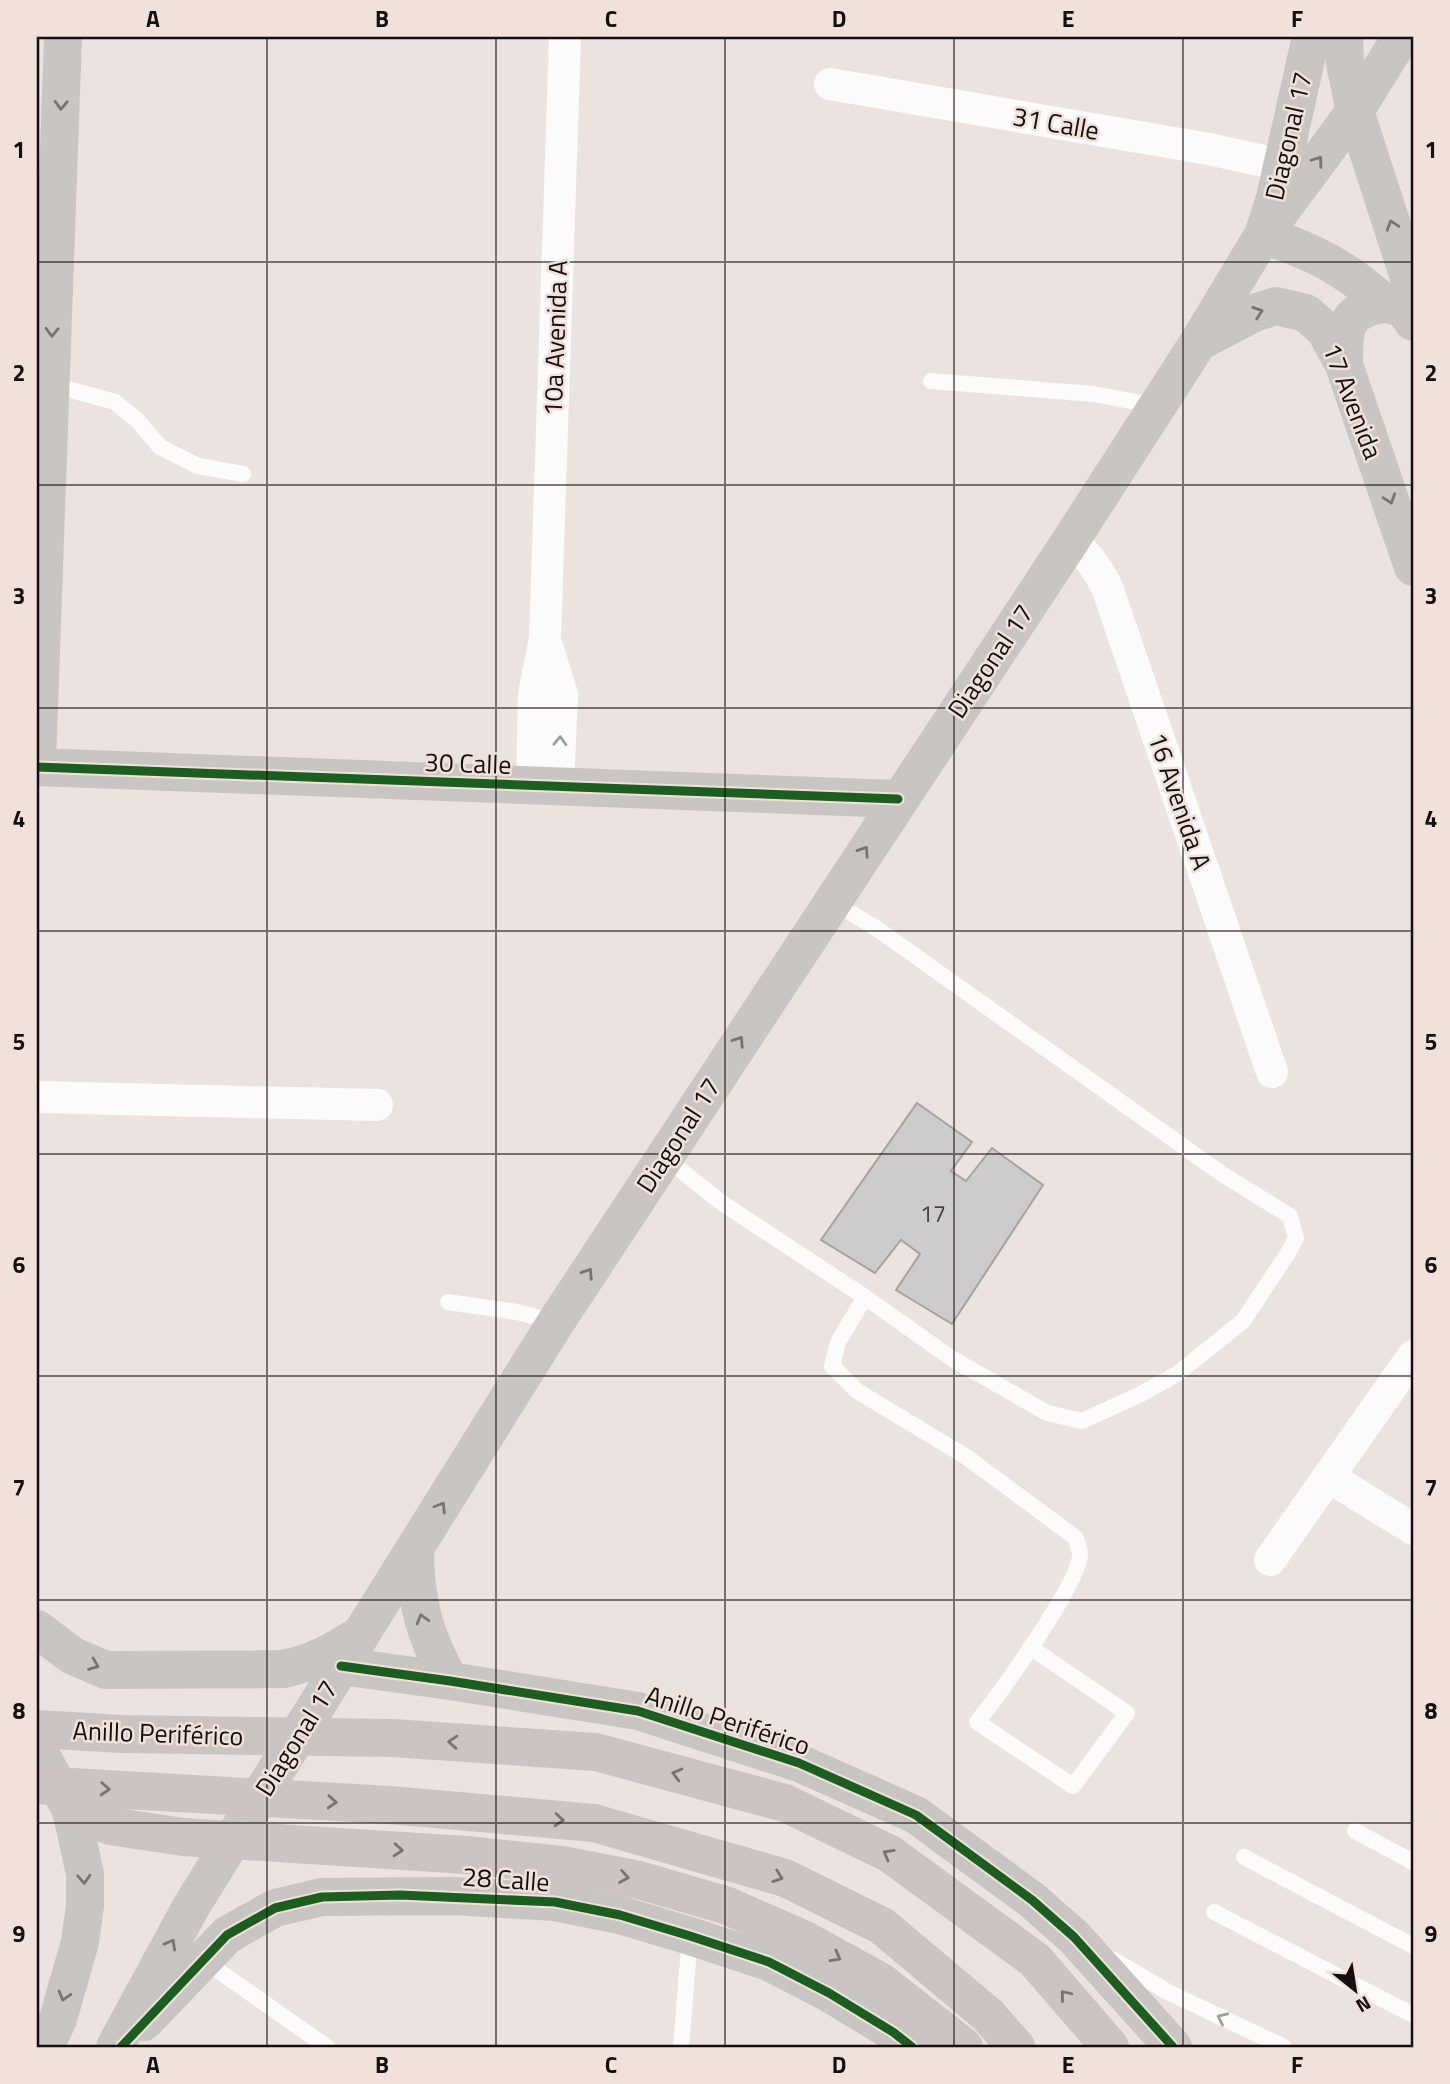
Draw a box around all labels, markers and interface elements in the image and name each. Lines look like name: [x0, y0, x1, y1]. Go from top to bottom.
text: A: [146, 1, 160, 36]
text: B: [375, 1, 389, 36]
text: C: [605, 1, 617, 36]
text: D: [832, 1, 846, 36]
text: E: [1062, 1, 1074, 36]
text: F: [1291, 1, 1303, 36]
street label: Diagonal 17: [1254, 68, 1322, 204]
street label: 31 Calle: [1010, 96, 1102, 150]
one-way arrow: [53, 100, 68, 111]
text: 1: [13, 132, 25, 167]
text: 1: [1425, 132, 1437, 167]
one-way arrow: [1310, 156, 1322, 169]
one-way arrow: [1386, 220, 1401, 232]
street label: 10a Avenida A: [533, 259, 577, 417]
one-way arrow: [1252, 306, 1264, 320]
one-way arrow: [45, 327, 60, 338]
street label: 17 Avenida: [1313, 337, 1393, 465]
text: 2: [13, 355, 25, 390]
text: 2: [1425, 355, 1437, 390]
one-way arrow: [1382, 492, 1396, 504]
text: 3: [13, 578, 25, 613]
text: 3: [1425, 578, 1437, 613]
street label: Diagonal 17: [937, 596, 1043, 726]
street label: 16 Avenida A: [1138, 727, 1222, 875]
one-way arrow: [552, 735, 568, 745]
street label: 30 Calle: [424, 742, 512, 784]
text: 4: [13, 801, 25, 836]
text: 4: [1425, 801, 1437, 836]
one-way arrow: [856, 846, 868, 859]
text: 5: [13, 1024, 25, 1059]
text: 5: [1425, 1024, 1437, 1059]
one-way arrow: [731, 1036, 744, 1049]
street label: Diagonal 17: [626, 1070, 730, 1200]
house number: 17: [920, 1196, 946, 1231]
text: 6: [13, 1247, 26, 1282]
text: 6: [1425, 1247, 1438, 1282]
one-way arrow: [580, 1268, 592, 1281]
text: 7: [13, 1470, 25, 1505]
text: 7: [1425, 1470, 1437, 1505]
one-way arrow: [432, 1501, 445, 1514]
one-way arrow: [416, 1613, 430, 1625]
one-way arrow: [87, 1657, 100, 1671]
street label: Diagonal 17: [245, 1672, 347, 1804]
street label: Anillo Periférico: [641, 1675, 815, 1765]
text: 8: [13, 1693, 26, 1728]
text: 8: [1425, 1693, 1438, 1728]
street label: Anillo Periférico: [72, 1711, 244, 1755]
one-way arrow: [447, 1735, 458, 1750]
one-way arrow: [671, 1767, 683, 1782]
one-way arrow: [100, 1781, 111, 1796]
one-way arrow: [327, 1794, 338, 1809]
one-way arrow: [554, 1812, 565, 1827]
one-way arrow: [393, 1843, 404, 1858]
one-way arrow: [883, 1850, 896, 1863]
street label: 28 Calle: [461, 1857, 551, 1901]
one-way arrow: [618, 1869, 630, 1884]
one-way arrow: [772, 1869, 784, 1883]
one-way arrow: [77, 1874, 92, 1885]
text: 9: [13, 1916, 26, 1951]
text: 9: [1425, 1916, 1438, 1951]
one-way arrow: [163, 1939, 176, 1951]
one-way arrow: [828, 1949, 841, 1962]
north arrow: [1320, 1954, 1390, 2024]
one-way arrow: [58, 1989, 73, 2001]
text: N: [1351, 1989, 1377, 2021]
one-way arrow: [1061, 1991, 1073, 2004]
one-way arrow: [1217, 2012, 1230, 2026]
text: A: [146, 2047, 160, 2082]
text: B: [375, 2047, 389, 2082]
text: C: [605, 2047, 617, 2082]
text: D: [832, 2047, 846, 2082]
text: E: [1062, 2047, 1074, 2082]
text: F: [1291, 2047, 1303, 2082]

